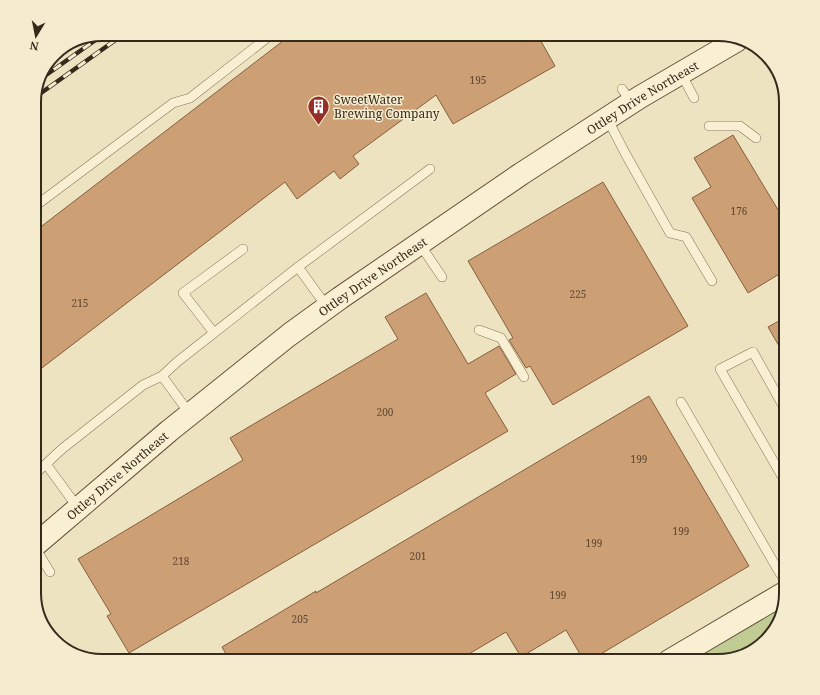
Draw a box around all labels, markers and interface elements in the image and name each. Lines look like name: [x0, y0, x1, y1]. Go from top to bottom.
north arrow: [16, 16, 56, 56]
text: N: [28, 38, 40, 54]
street label: Ottley Drive Northeast: [583, 56, 701, 138]
house number: 195: [470, 73, 486, 87]
place label: SweetWater Brewing Company: [334, 91, 440, 122]
building icon: SweetWater Brewing Company: [305, 93, 331, 126]
house number: 176: [731, 204, 748, 218]
street label: Ottley Drive Northeast: [315, 233, 430, 320]
house number: 225: [570, 287, 586, 301]
house number: 215: [72, 296, 88, 310]
house number: 200: [377, 405, 394, 419]
street label: Ottley Drive Northeast: [63, 427, 171, 523]
house number: 199: [631, 452, 647, 466]
house number: 199: [673, 524, 689, 538]
house number: 199: [586, 536, 602, 550]
house number: 201: [410, 549, 426, 563]
house number: 218: [173, 554, 190, 568]
house number: 199: [550, 588, 566, 602]
house number: 205: [292, 612, 308, 626]

